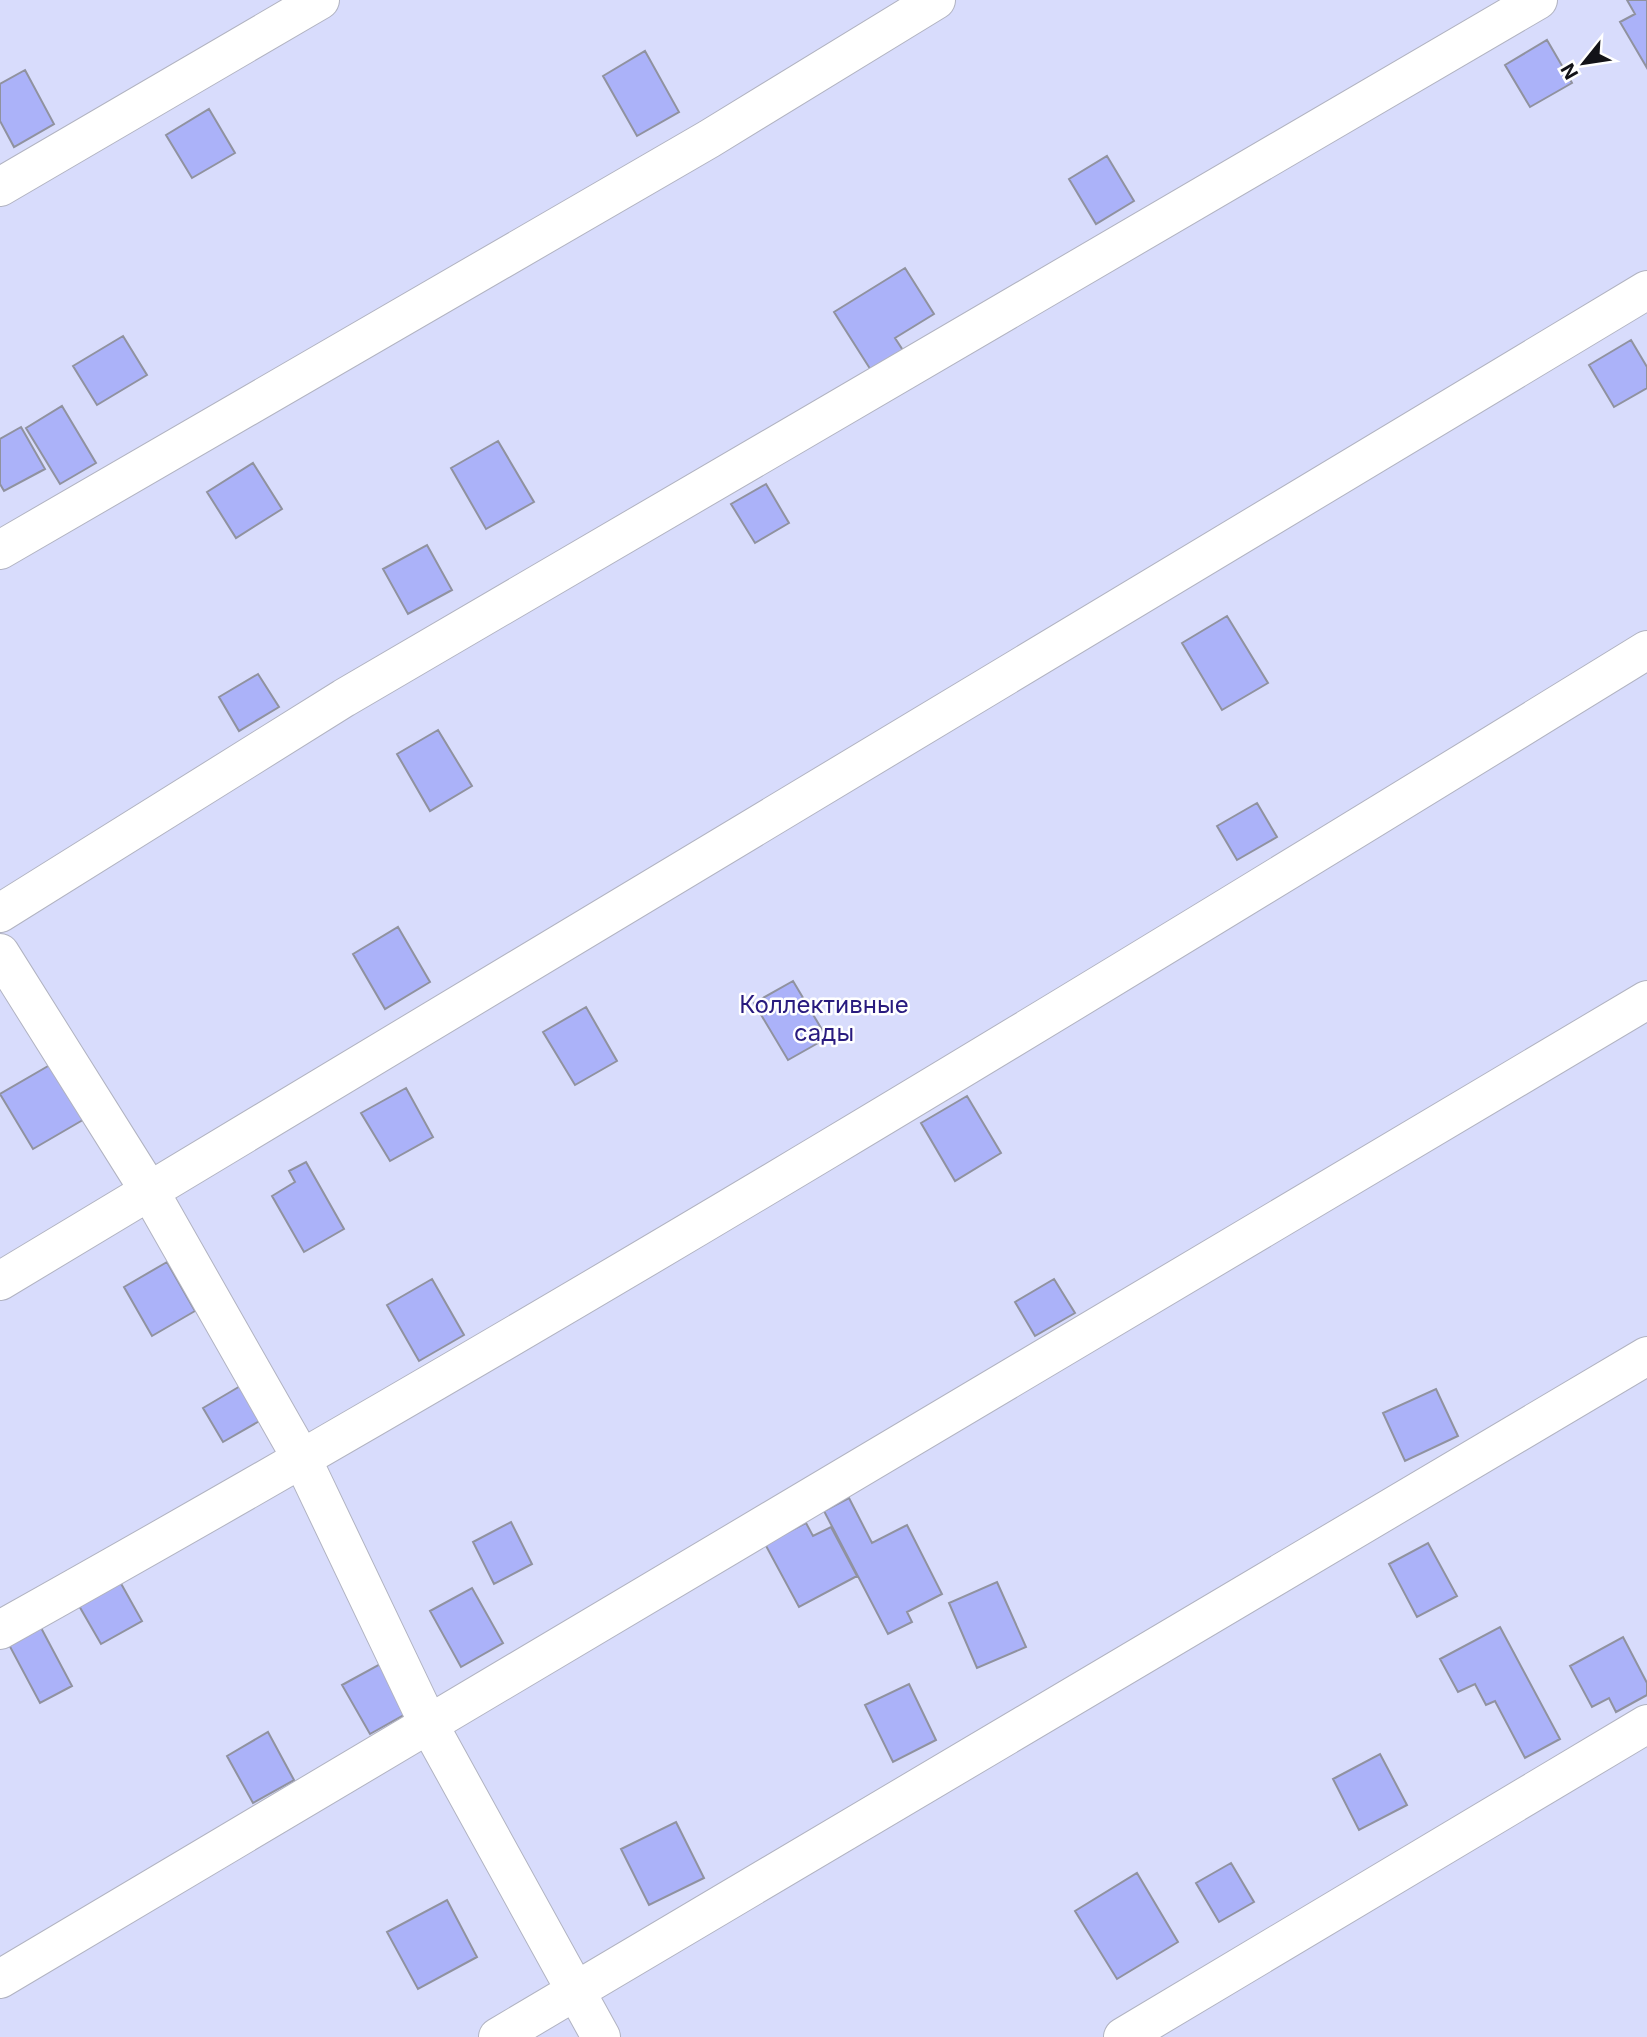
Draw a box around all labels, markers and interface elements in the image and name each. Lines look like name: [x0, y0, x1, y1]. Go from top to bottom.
north arrow: [1549, 28, 1619, 98]
text: N: [1556, 59, 1583, 83]
park label: Коллективные сады: [739, 990, 909, 1047]

